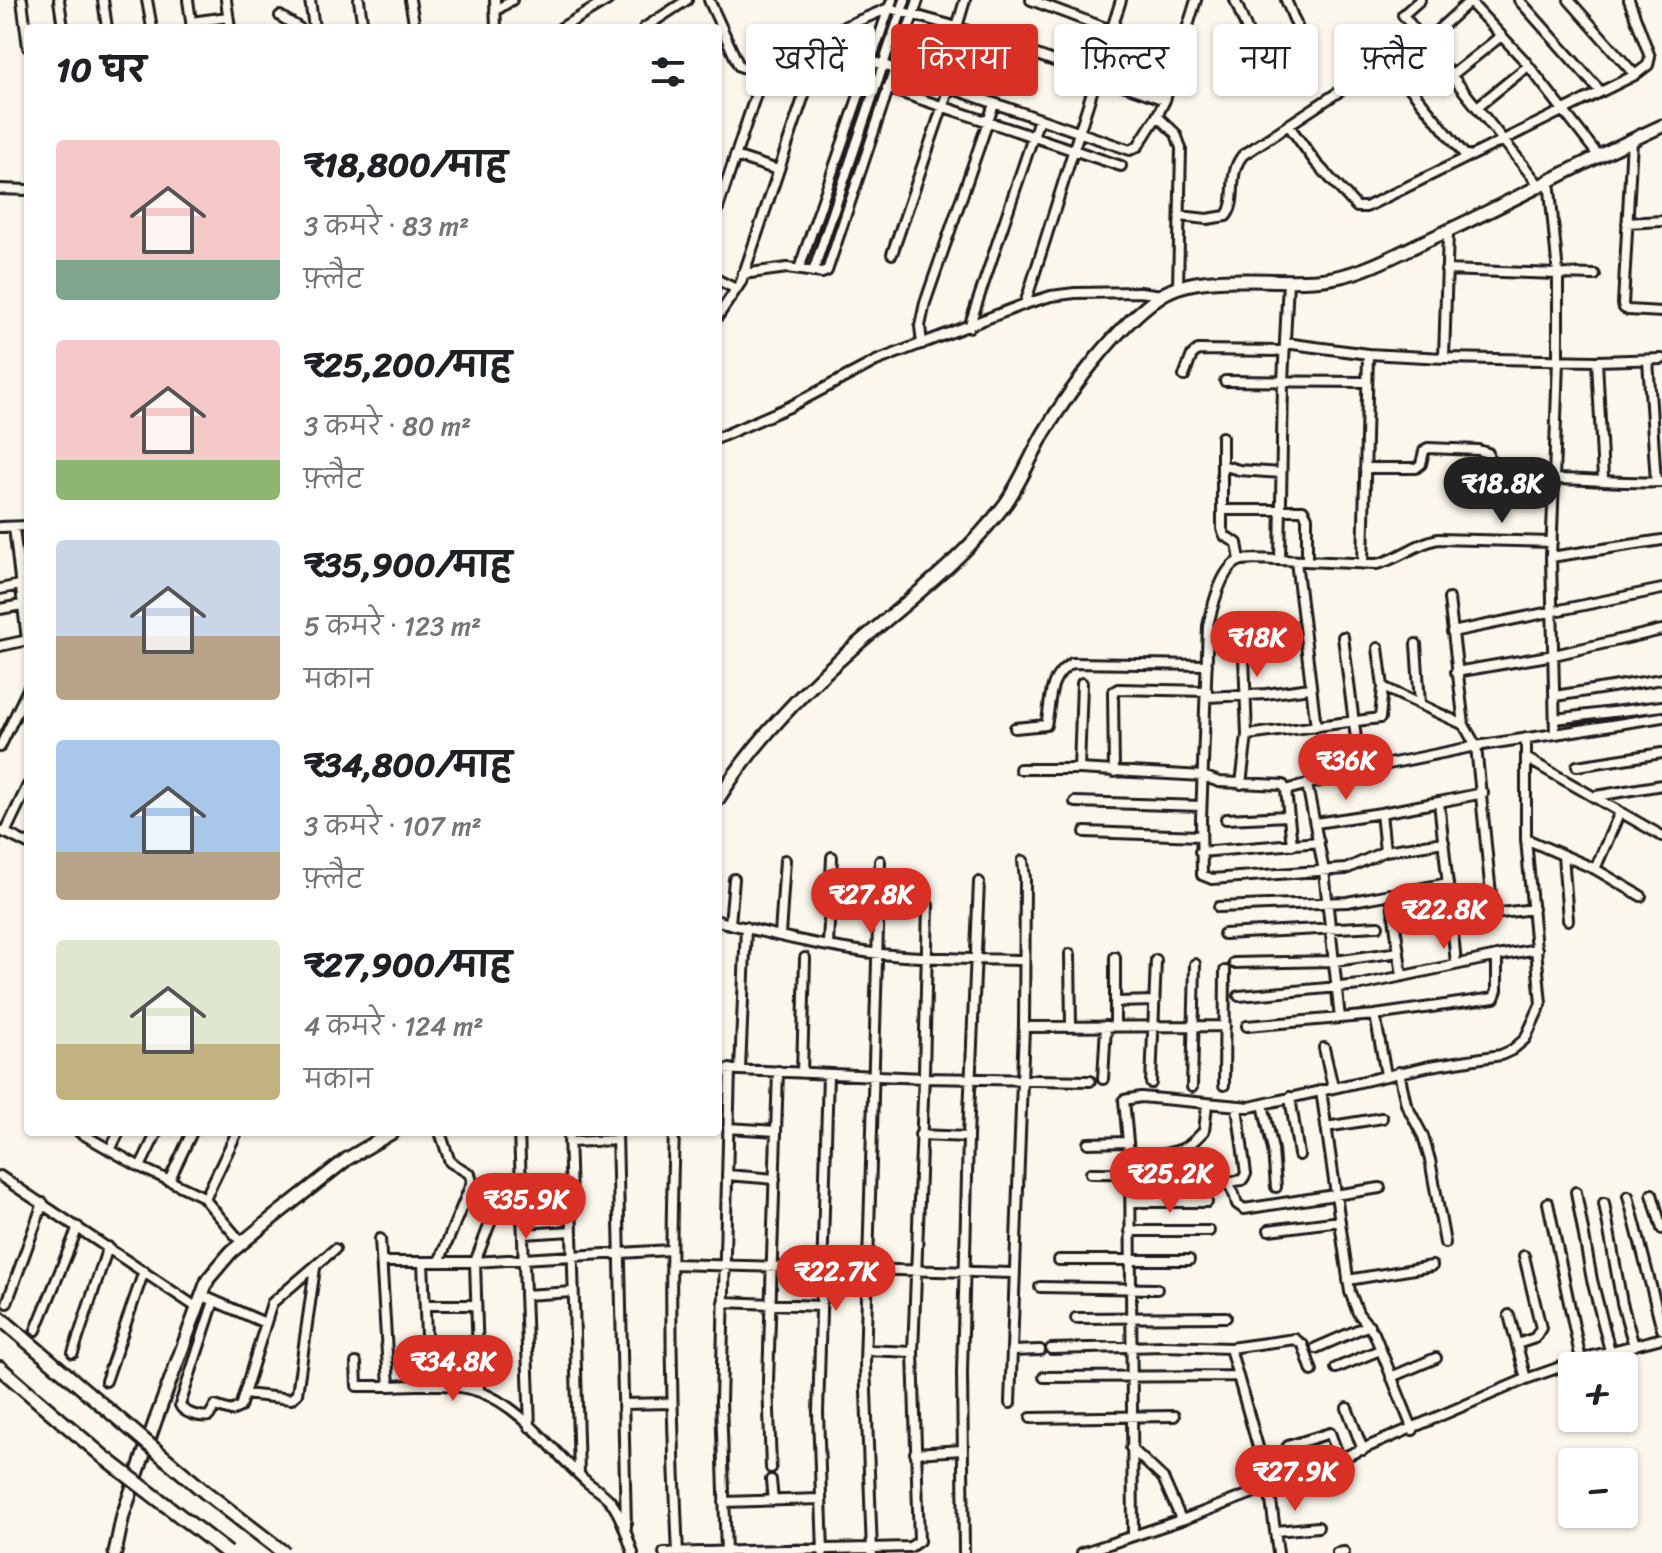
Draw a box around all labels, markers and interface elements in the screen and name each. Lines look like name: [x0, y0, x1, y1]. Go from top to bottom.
chip: खरीदें: [746, 24, 875, 96]
chip: किराया: [891, 24, 1038, 96]
chip: फ़िल्टर: [1054, 24, 1197, 96]
chip: नया: [1213, 24, 1318, 96]
chip: फ़्लैट: [1334, 24, 1454, 96]
text: 10 घर: [56, 40, 146, 100]
icon: filters: [646, 50, 690, 94]
text: ₹18,800/माह: [304, 135, 507, 195]
icon: home: [120, 172, 216, 268]
text: 3 कमरे · 83 m²: [304, 203, 469, 249]
text: फ़्लैट: [304, 256, 363, 302]
text: ₹25,200/माह: [304, 335, 512, 395]
icon: home: [120, 372, 216, 468]
text: 3 कमरे · 80 m²: [304, 403, 471, 449]
text: फ़्लैट: [304, 456, 363, 502]
pin: ₹18.8K: [1437, 457, 1567, 525]
text: ₹18.8K: [1462, 460, 1542, 506]
text: ₹35,900/माह: [304, 535, 512, 595]
icon: home: [120, 572, 216, 668]
text: 5 कमरे · 123 m²: [304, 603, 481, 649]
pin: ₹18K: [1210, 611, 1304, 679]
text: ₹18K: [1228, 614, 1286, 660]
text: मकान: [304, 656, 373, 702]
pin: ₹36K: [1299, 734, 1393, 802]
text: ₹34,800/माह: [304, 735, 512, 795]
text: ₹36K: [1316, 737, 1376, 783]
icon: home: [120, 772, 216, 868]
text: 3 कमरे · 107 m²: [304, 803, 482, 849]
text: फ़्लैट: [304, 856, 363, 902]
pin: ₹27.8K: [806, 868, 936, 936]
text: ₹27.8K: [829, 871, 913, 917]
pin: ₹22.8K: [1379, 883, 1509, 951]
text: ₹22.8K: [1402, 886, 1486, 932]
text: ₹27,900/माह: [304, 935, 512, 995]
icon: home: [120, 972, 216, 1068]
text: 4 कमरे · 124 m²: [304, 1003, 484, 1049]
text: मकान: [304, 1056, 373, 1102]
pin: ₹25.2K: [1105, 1147, 1235, 1215]
text: ₹25.2K: [1128, 1150, 1212, 1196]
pin: ₹35.9K: [461, 1173, 591, 1241]
text: ₹35.9K: [484, 1176, 568, 1222]
pin: ₹22.7K: [771, 1245, 901, 1313]
text: ₹22.7K: [794, 1248, 878, 1294]
pin: ₹34.8K: [388, 1335, 518, 1403]
text: ₹34.8K: [411, 1338, 495, 1384]
map controls: [1558, 1352, 1638, 1528]
button: +: [1558, 1352, 1638, 1432]
pin: ₹27.9K: [1230, 1445, 1360, 1513]
text: ₹27.9K: [1253, 1448, 1337, 1494]
button: −: [1558, 1448, 1638, 1528]

